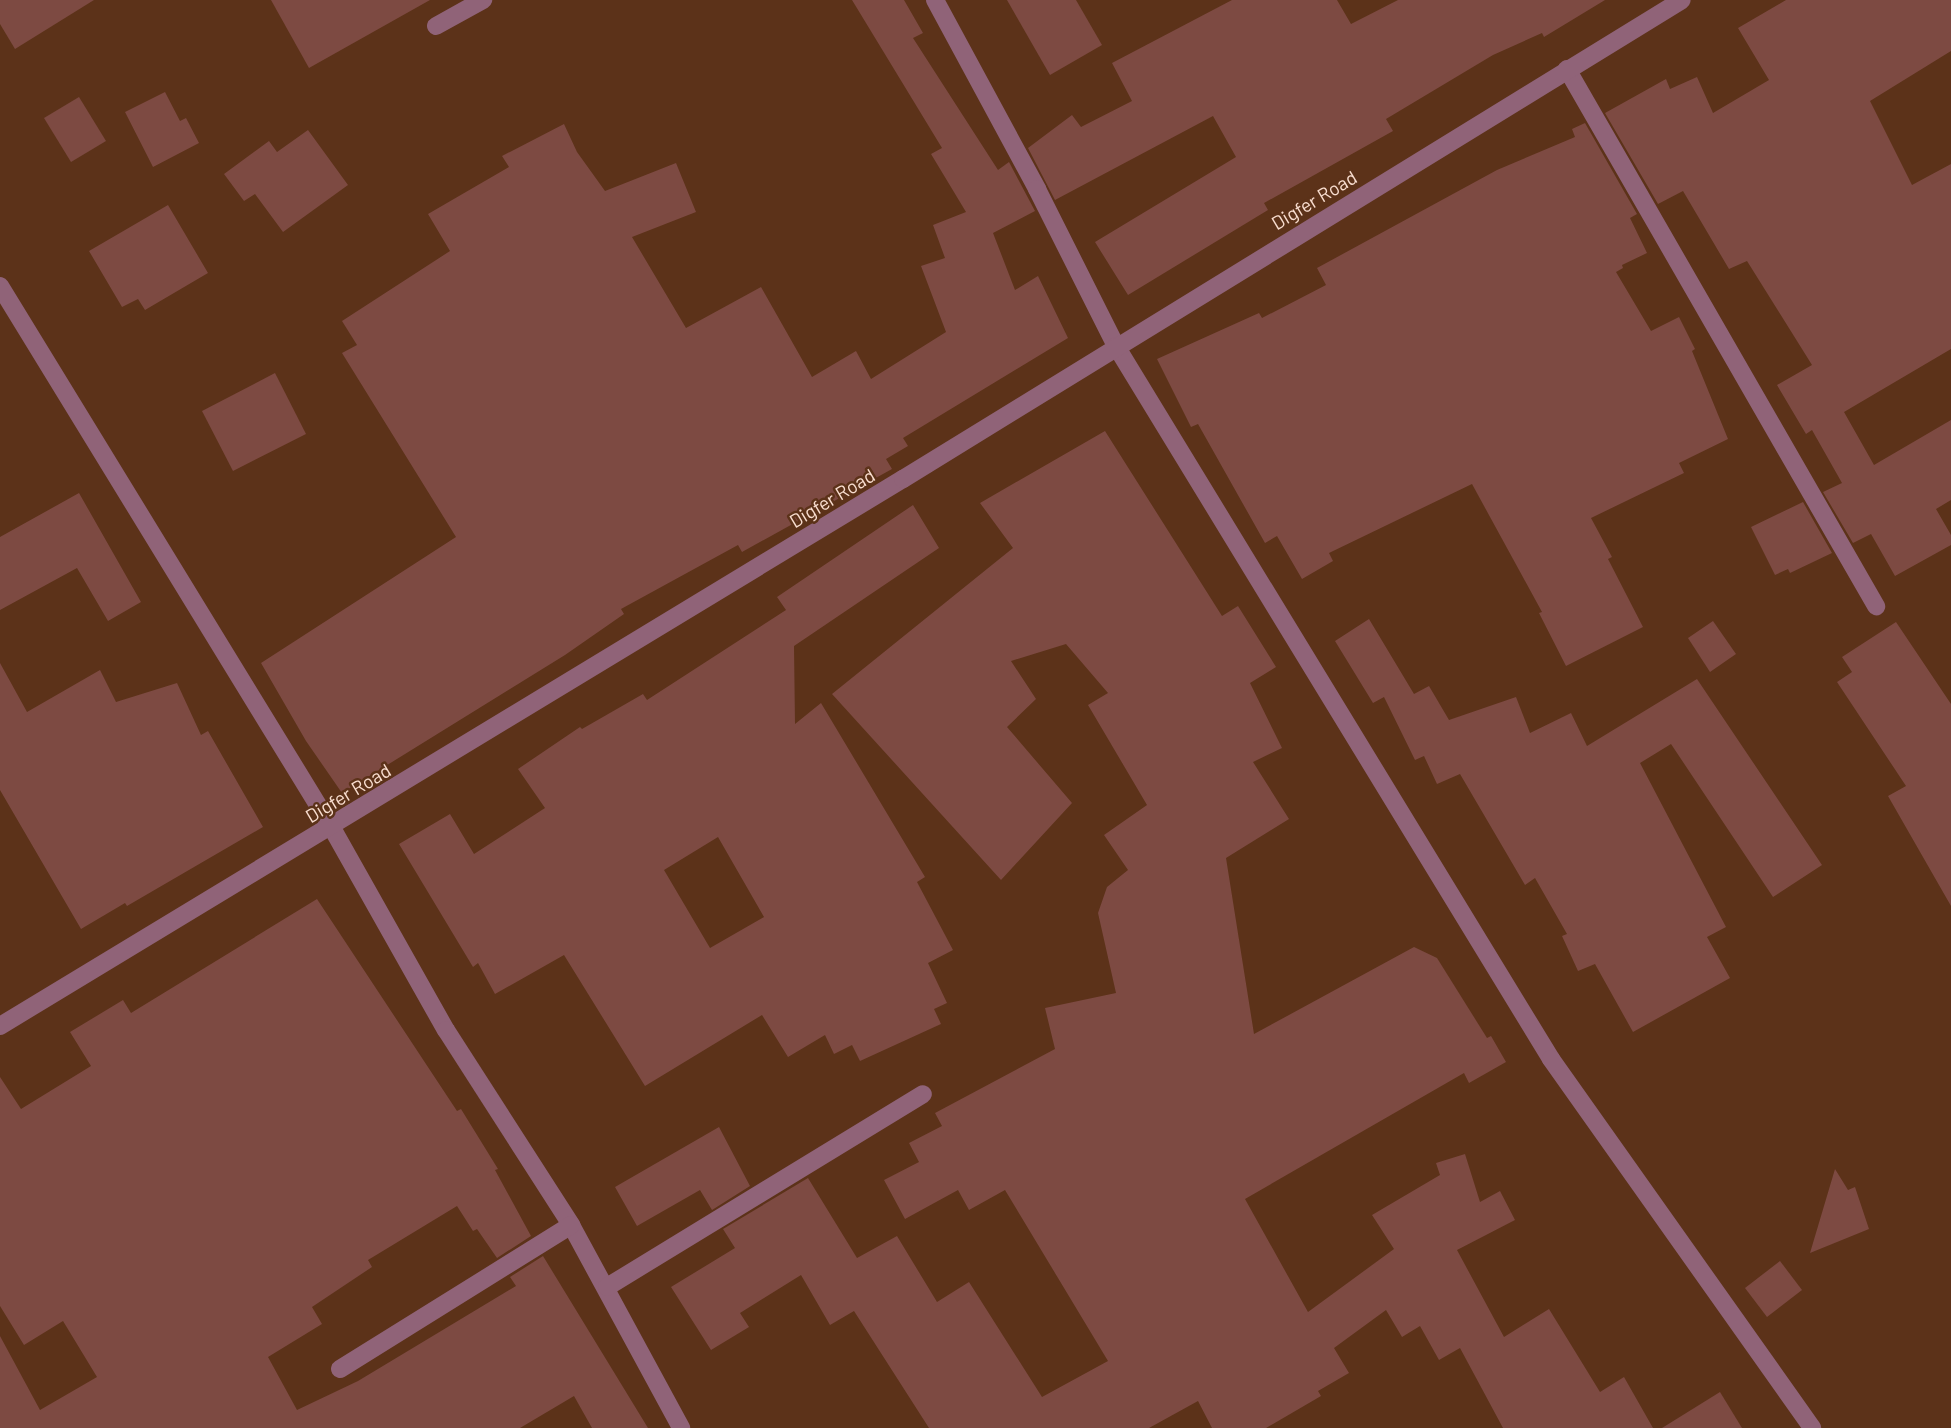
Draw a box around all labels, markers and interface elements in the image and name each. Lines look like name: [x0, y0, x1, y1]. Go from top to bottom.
street label: Digfer Road: [1267, 166, 1361, 234]
street label: Digfer Road: [785, 464, 879, 532]
street label: Digfer Road: [301, 759, 395, 827]

